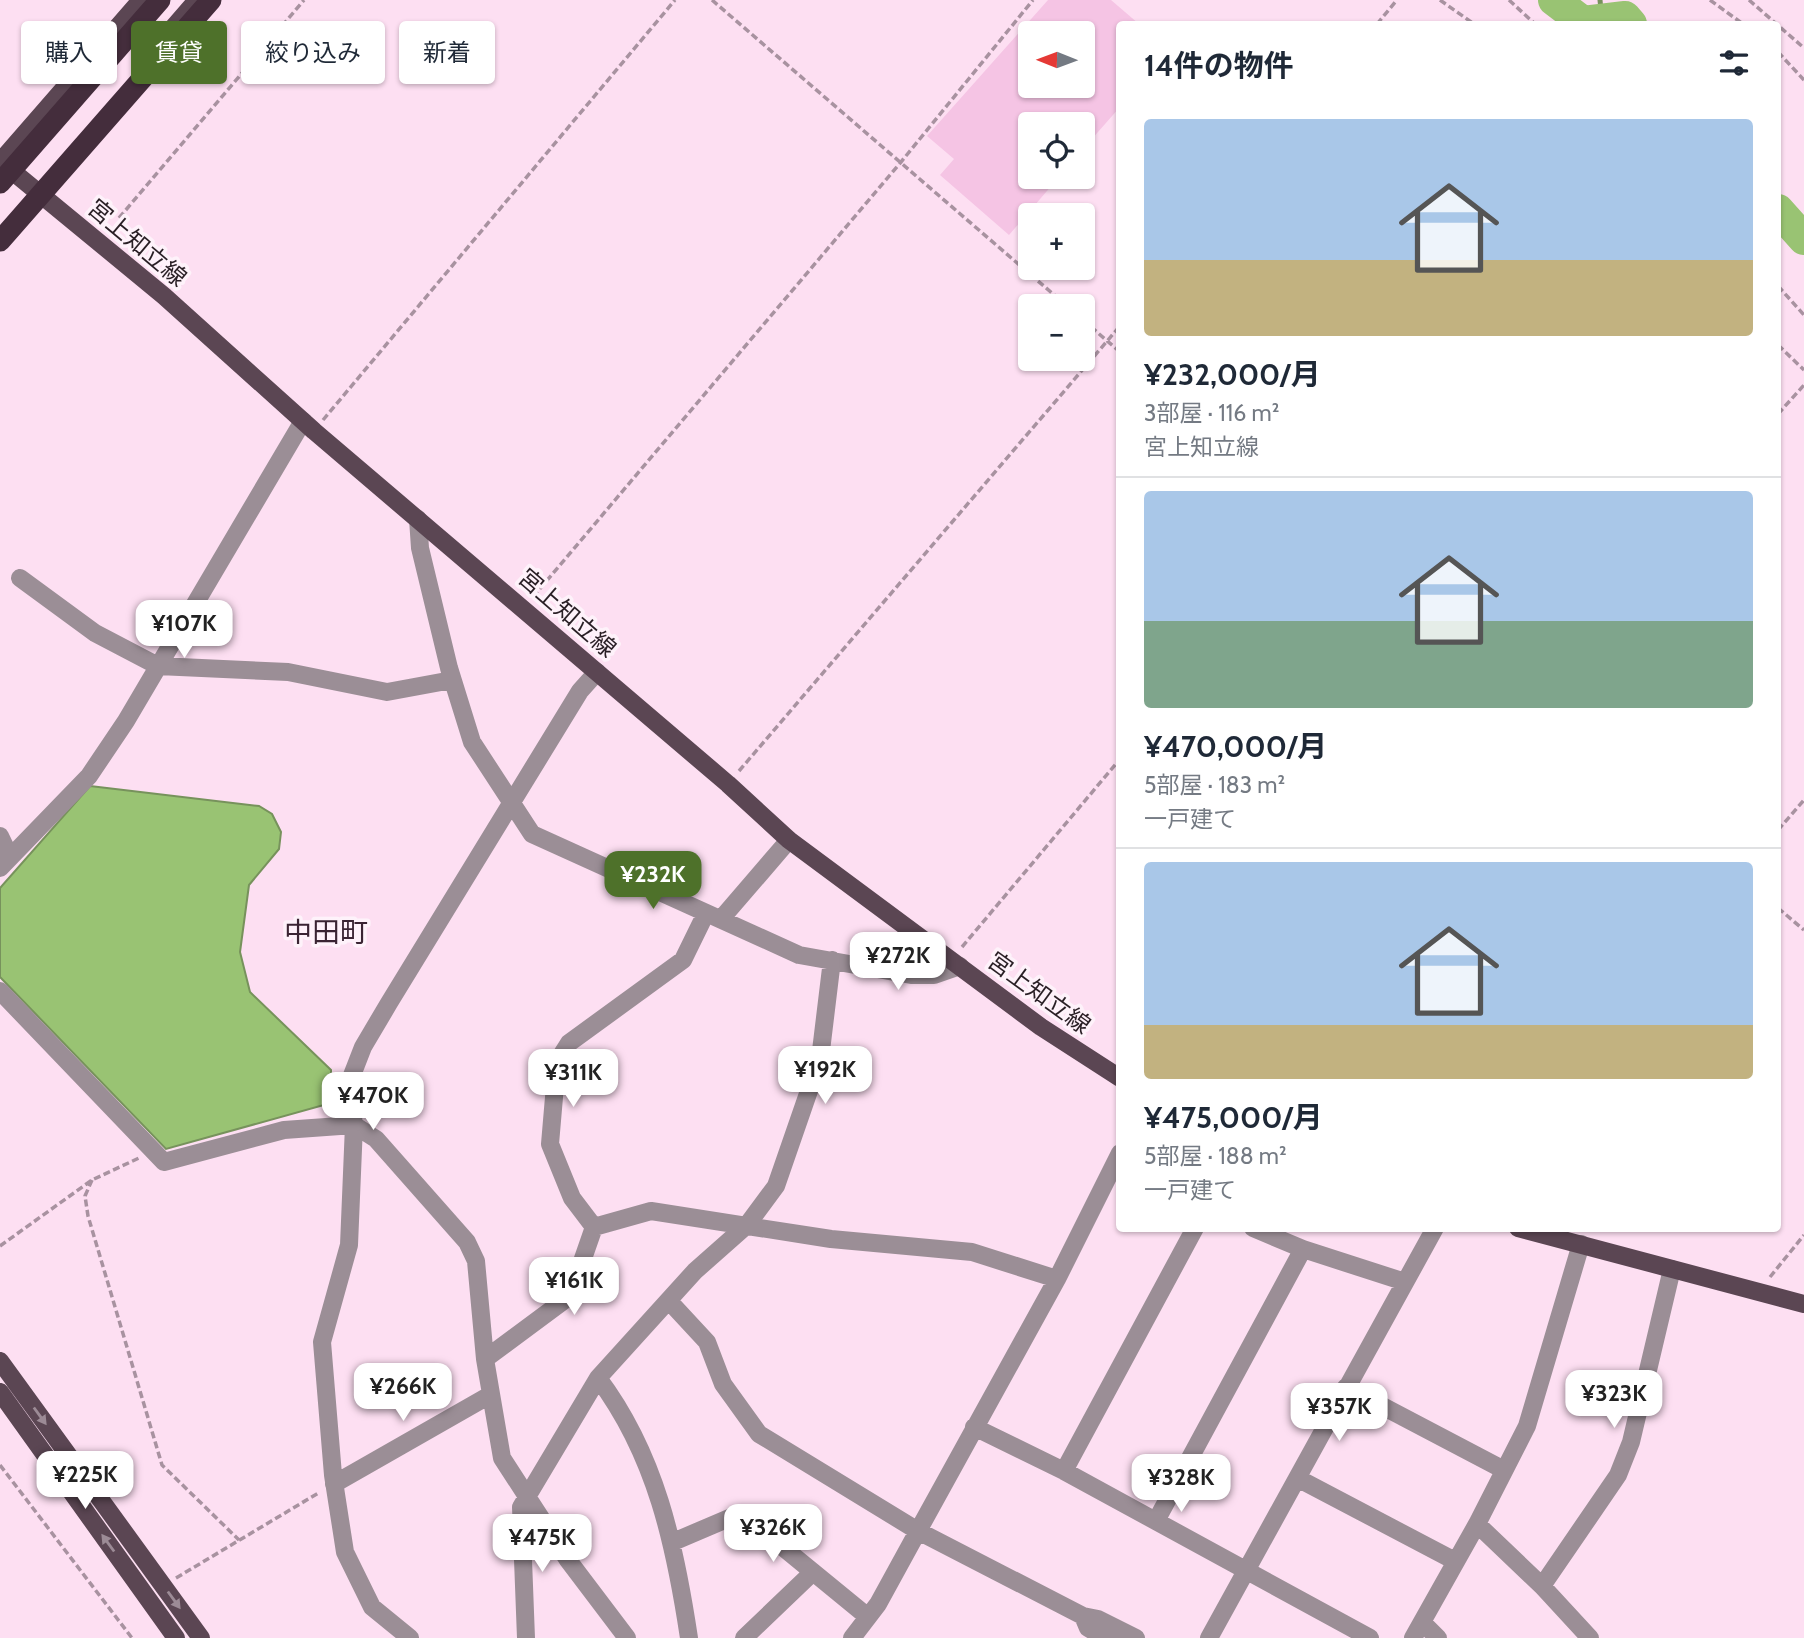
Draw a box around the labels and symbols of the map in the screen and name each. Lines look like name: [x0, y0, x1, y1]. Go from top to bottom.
north arrow: [1018, 21, 1096, 98]
street label: 宮上知立線: [82, 193, 193, 292]
street label: 宮上知立線: [513, 562, 622, 663]
pin: ¥107K: [135, 600, 233, 660]
pin: ¥232K: [604, 852, 702, 911]
district label: 中田町: [284, 915, 368, 949]
pin: ¥272K: [849, 932, 947, 992]
street label: 宮上知立線: [982, 946, 1096, 1040]
pin: ¥192K: [776, 1046, 874, 1106]
pin: ¥311K: [524, 1050, 622, 1109]
pin: ¥470K: [324, 1072, 422, 1132]
pin: ¥161K: [525, 1258, 623, 1317]
pin: ¥266K: [354, 1364, 452, 1423]
pin: ¥323K: [1565, 1370, 1663, 1430]
pin: ¥357K: [1290, 1384, 1388, 1443]
one-way arrow: [33, 1407, 47, 1425]
pin: ¥225K: [36, 1452, 134, 1511]
pin: ¥328K: [1132, 1454, 1230, 1514]
pin: ¥326K: [724, 1504, 822, 1564]
pin: ¥475K: [493, 1514, 591, 1574]
one-way arrow: [101, 1534, 115, 1552]
one-way arrow: [167, 1591, 181, 1610]

